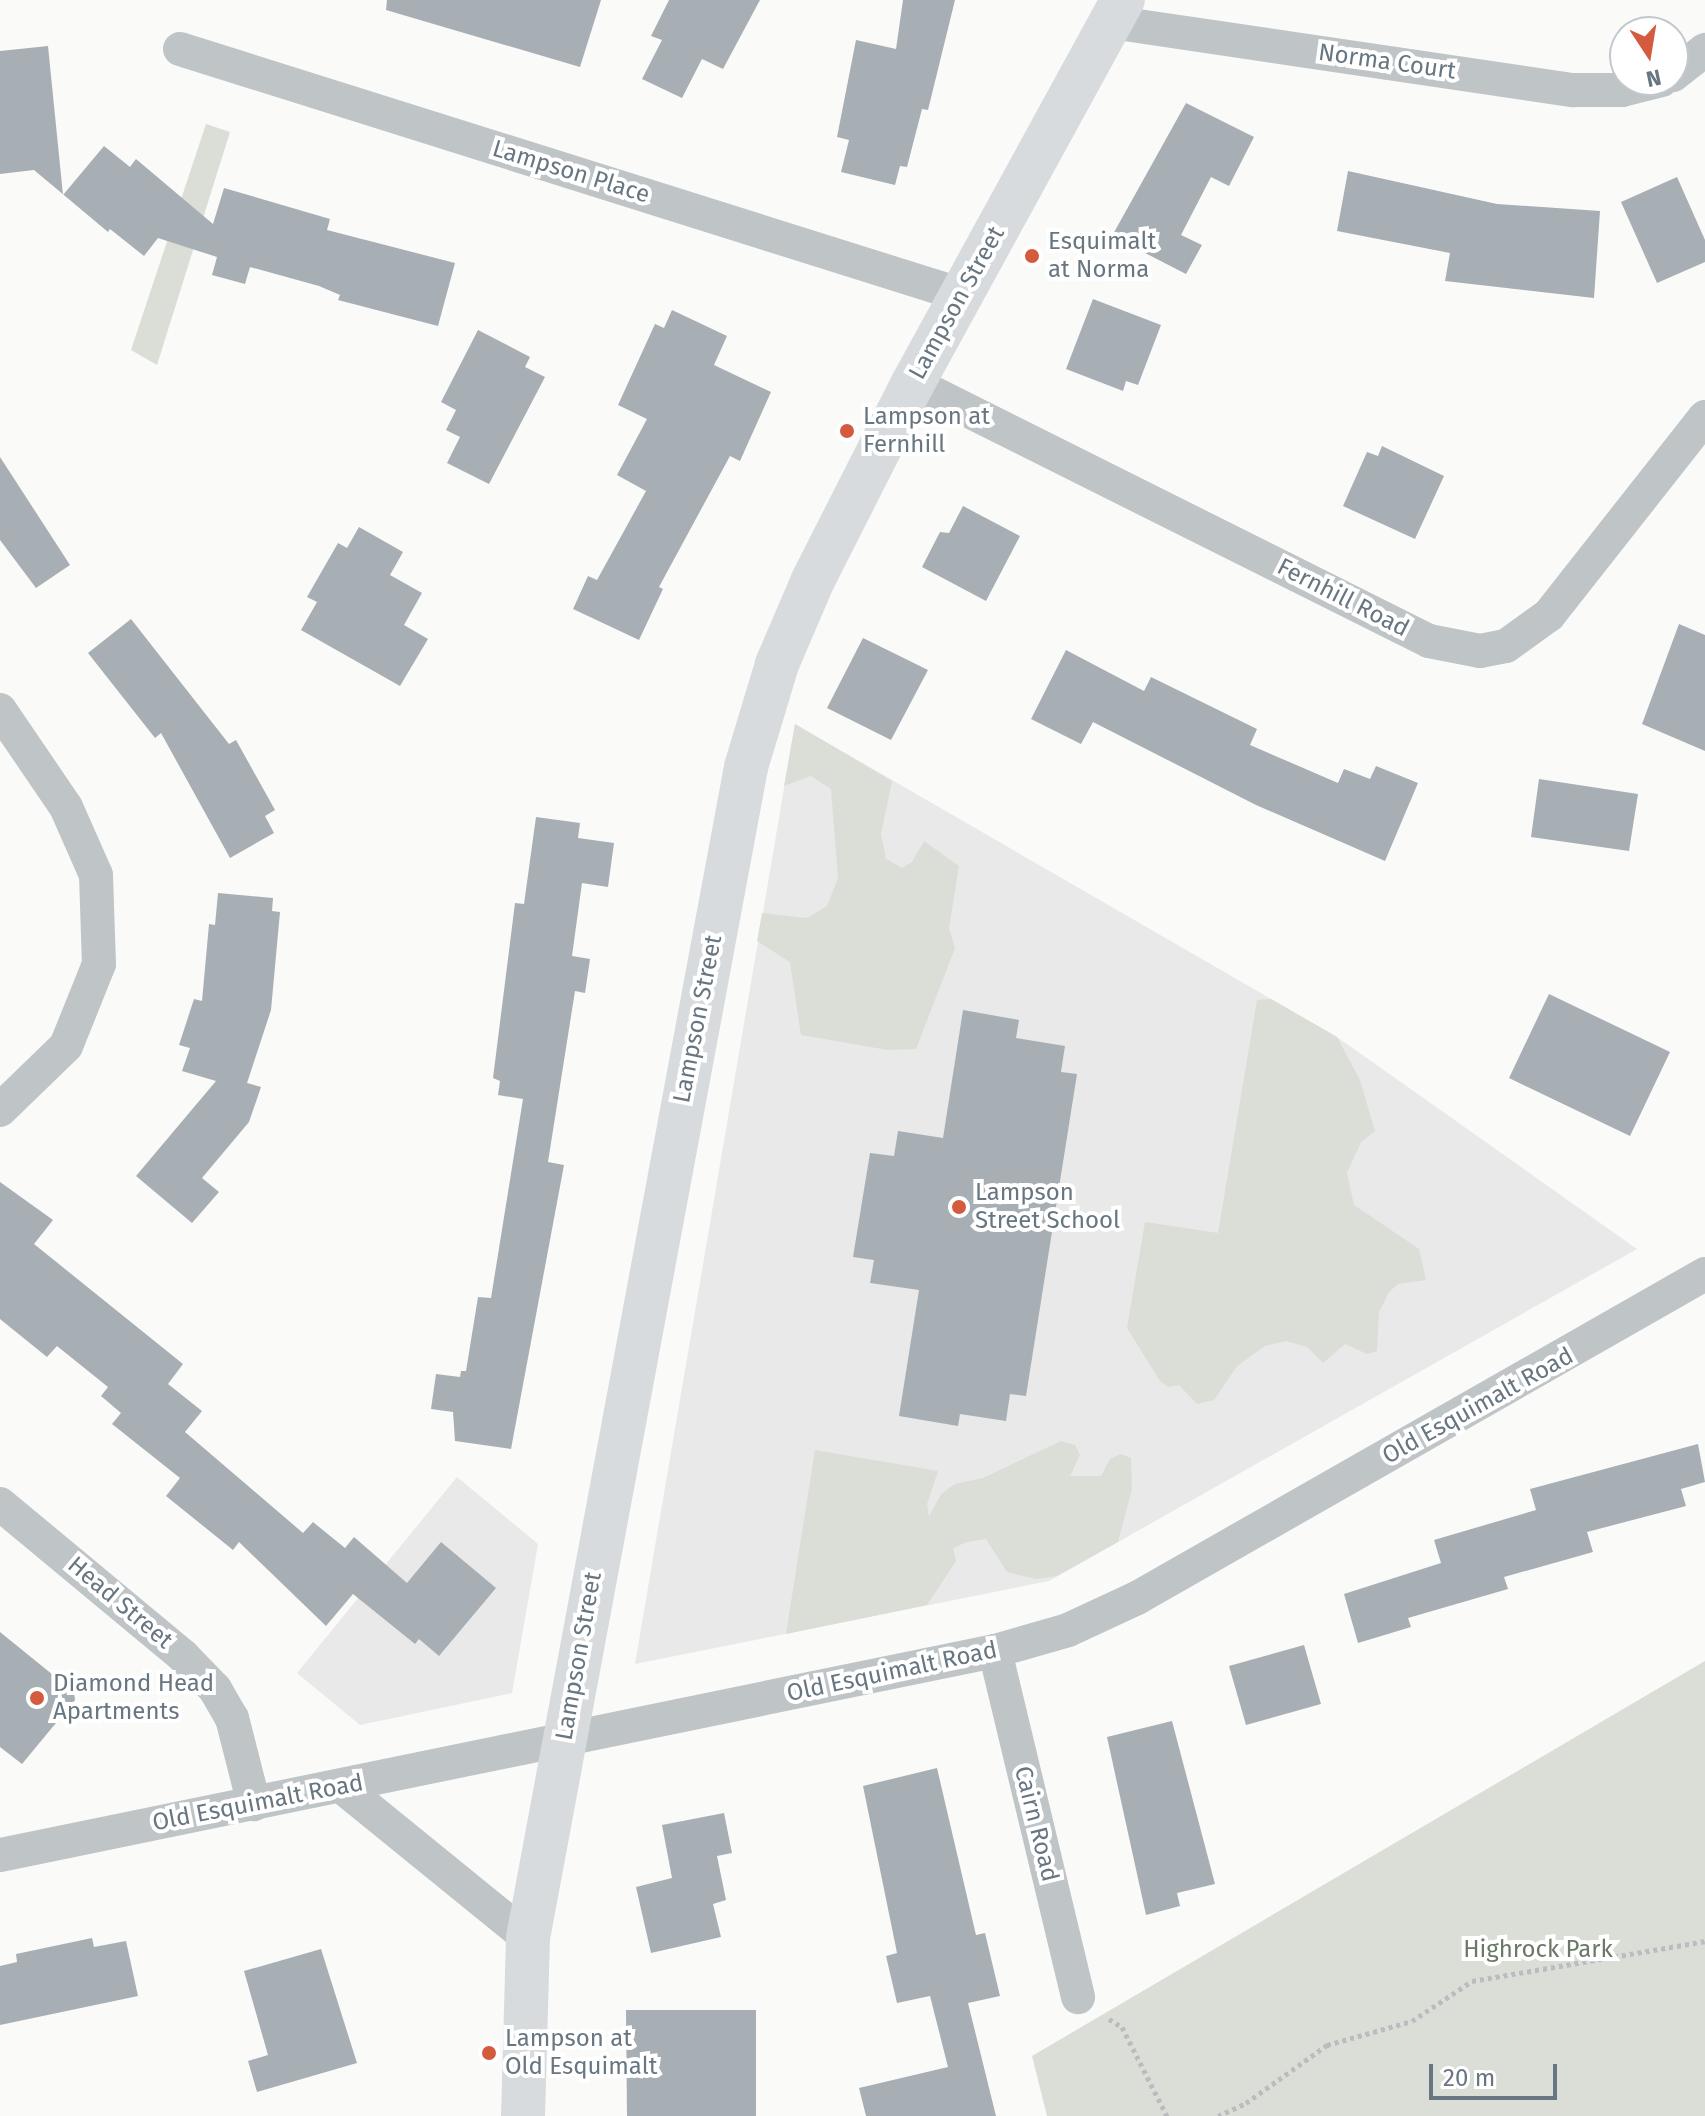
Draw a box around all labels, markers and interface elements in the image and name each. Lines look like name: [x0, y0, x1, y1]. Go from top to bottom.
north arrow: [1609, 16, 1689, 96]
street label: Norma Court: [1316, 38, 1458, 86]
text: N: [1644, 63, 1664, 93]
street label: Lampson Place: [489, 134, 653, 210]
street label: Lampson Street: [903, 222, 1011, 384]
place label: Esquimalt at Norma: [1048, 228, 1156, 284]
marker: Esquimalt at Norma: [1023, 247, 1041, 265]
place label: Lampson at Fernhill: [863, 403, 990, 459]
marker: Lampson at Fernhill: [838, 422, 856, 440]
street label: Fernhill Road: [1272, 552, 1414, 644]
street label: Lampson Street: [668, 933, 728, 1105]
place label: Lampson Street School: [975, 1179, 1120, 1235]
marker: Lampson Street School: [950, 1198, 968, 1216]
street label: Old Esquimalt Road: [1377, 1342, 1579, 1470]
street label: Head Street: [62, 1551, 178, 1655]
street label: Lampson Street: [550, 1570, 608, 1742]
street label: Old Esquimalt Road: [784, 1636, 1000, 1708]
place label: Diamond Head Apartments: [53, 1670, 214, 1726]
marker: Diamond Head Apartments: [28, 1689, 46, 1707]
street label: Cairn Road: [1008, 1763, 1064, 1885]
street label: Old Esquimalt Road: [150, 1768, 366, 1838]
park label: Highrock Park: [1463, 1936, 1613, 1964]
place label: Lampson at Old Esquimalt: [505, 2025, 657, 2081]
marker: Lampson at Old Esquimalt: [480, 2044, 498, 2062]
scale bar: [1433, 2048, 1561, 2098]
text: 20 m: [1443, 2064, 1495, 2092]

